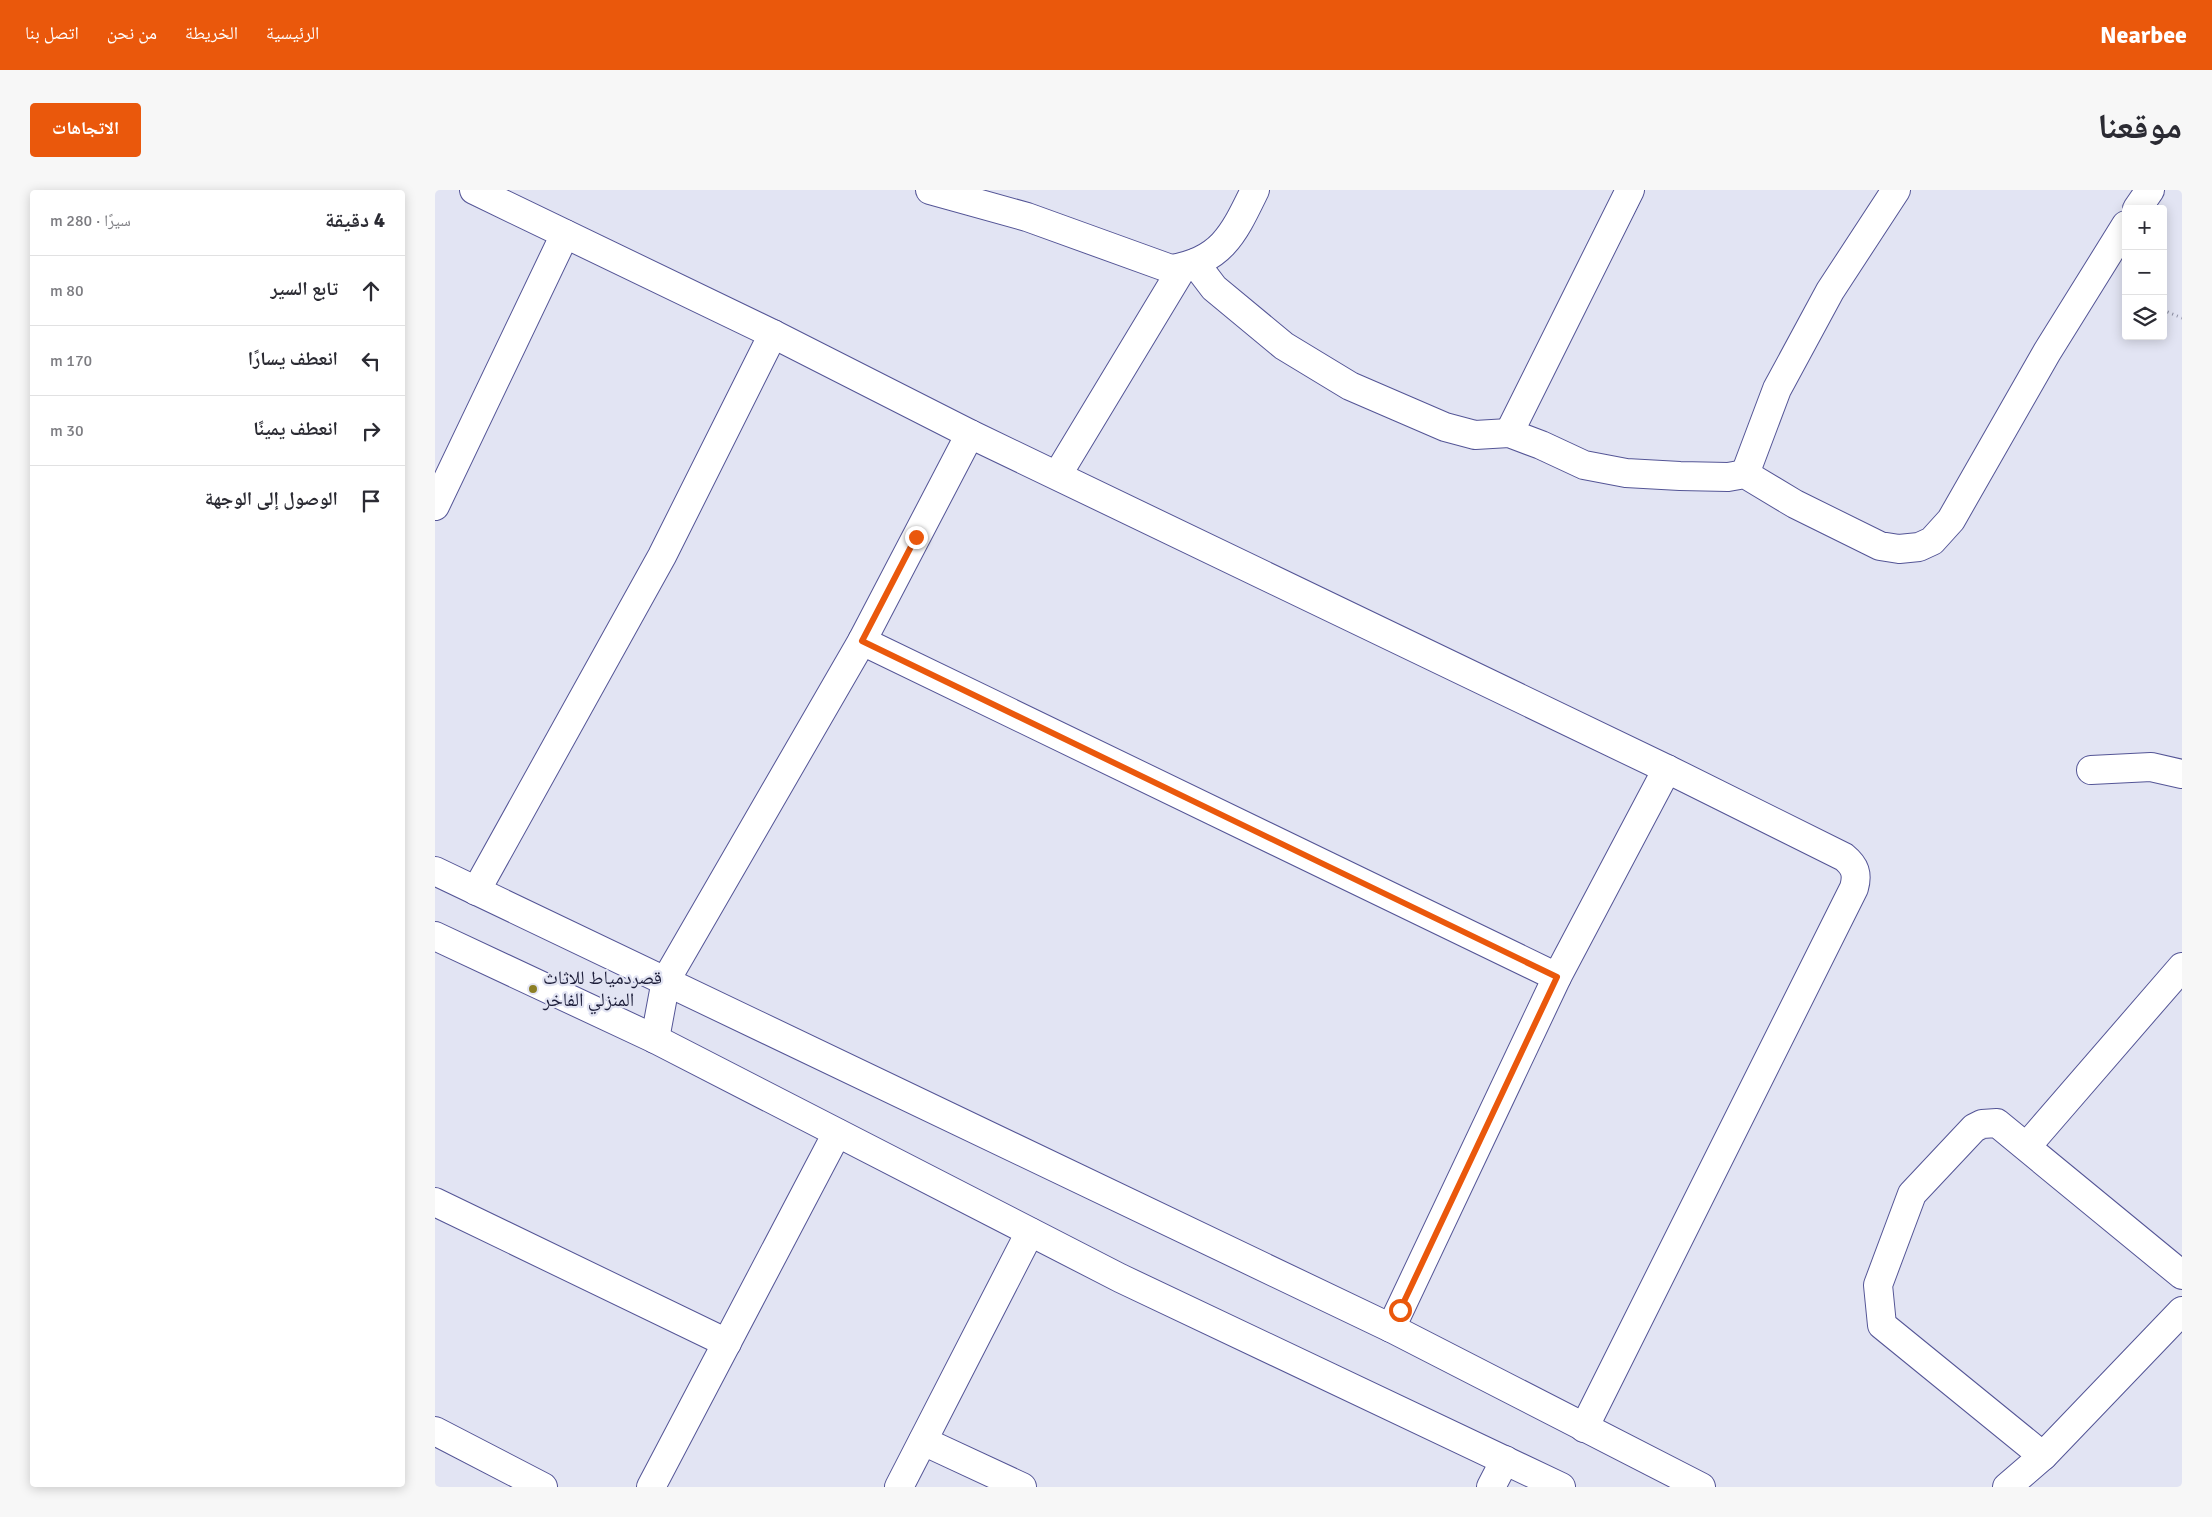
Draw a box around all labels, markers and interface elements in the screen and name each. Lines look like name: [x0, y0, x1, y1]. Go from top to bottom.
text: Nearbee: [2100, 20, 2187, 50]
text: اتصل بنا: [25, 22, 79, 44]
text: من نحن: [107, 22, 157, 44]
text: الخريطة: [185, 22, 238, 44]
text: الرئيسية: [266, 22, 319, 44]
button: الاتجاهات: [30, 103, 141, 157]
text: موقعنا: [2097, 105, 2182, 148]
map controls: [2122, 205, 2167, 340]
button: +: [2122, 205, 2167, 250]
text: 4 دقيقة: [325, 207, 385, 233]
text: سيرًا · 280 m: [50, 211, 131, 231]
button: −: [2122, 250, 2167, 295]
text: تابع السير: [270, 277, 338, 301]
icon: ahead: [357, 277, 385, 305]
text: 80 m: [50, 281, 84, 301]
button: layers: [2122, 295, 2167, 340]
text: انعطف يسارًا: [248, 347, 338, 371]
icon: left: [357, 347, 385, 375]
text: 170 m: [50, 351, 92, 371]
text: انعطف يمينًا: [253, 417, 338, 441]
icon: right: [357, 417, 385, 445]
text: 30 m: [50, 421, 84, 441]
text: الوصول إلى الوجهة: [205, 487, 338, 511]
icon: arrive: [357, 487, 385, 515]
route end: [905, 526, 928, 549]
place label: قصردمياط للاثاث المنزلي الفاخر: [542, 966, 662, 1015]
marker: قصردمياط للاثاث المنزلي الفاخر: [527, 983, 539, 995]
route start: [1389, 1299, 1412, 1322]

